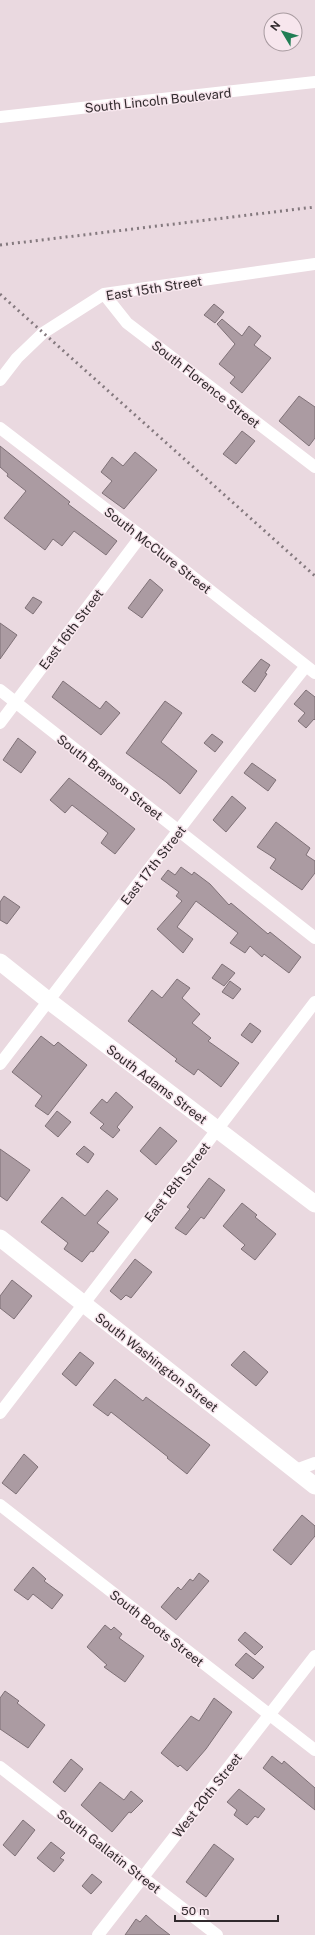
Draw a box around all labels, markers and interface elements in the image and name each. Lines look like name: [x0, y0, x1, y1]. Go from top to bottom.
north arrow: [263, 12, 303, 52]
text: N: [268, 19, 282, 33]
street label: South Lincoln Boulevard: [84, 85, 232, 116]
street label: East 15th Street: [105, 273, 203, 303]
street label: South Florence Street: [149, 337, 263, 431]
street label: South McClure Street: [101, 504, 214, 597]
street label: East 16th Street: [36, 586, 107, 672]
street label: South Branson Street: [54, 731, 166, 823]
street label: East 17th Street: [118, 823, 189, 908]
street label: South Adams Street: [103, 1042, 210, 1127]
street label: East 18th Street: [142, 1139, 213, 1225]
street label: South Washington Street: [92, 1310, 221, 1415]
street label: South Boots Street: [107, 1587, 207, 1670]
street label: West 20th Street: [170, 1750, 245, 1841]
street label: South Gallatin Street: [54, 1806, 164, 1897]
scale bar: [175, 1897, 278, 1923]
text: 50 m: [181, 1904, 209, 1918]

